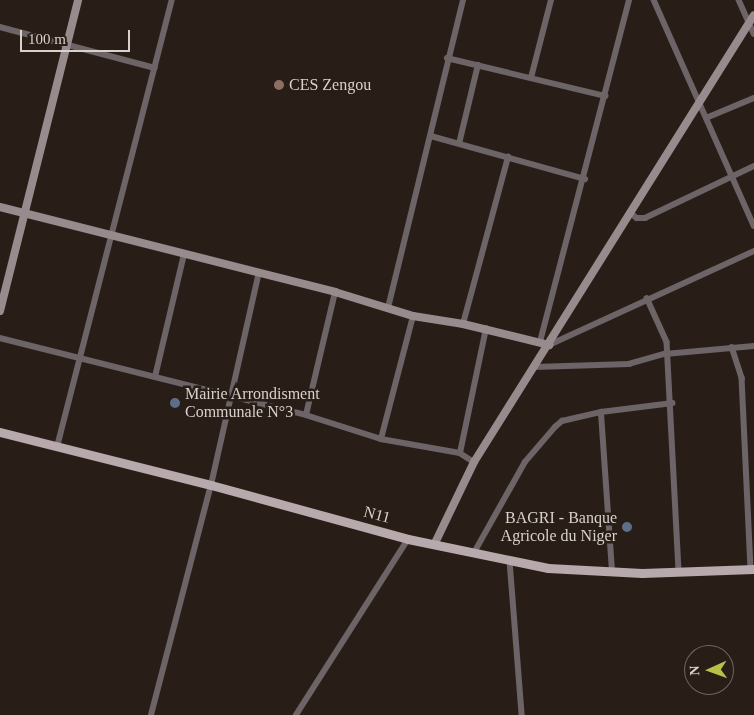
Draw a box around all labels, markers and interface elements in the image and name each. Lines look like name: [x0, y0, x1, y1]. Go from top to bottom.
scale bar: [22, 20, 132, 52]
text: 100 m: [28, 31, 66, 47]
place label: CES Zengou: [289, 75, 371, 95]
marker: CES Zengou: [273, 79, 285, 91]
place label: Mairie Arrondisment Communale N°3: [185, 384, 321, 422]
marker: Mairie Arrondisment Communale N°3: [169, 397, 181, 409]
street label: N11: [361, 502, 393, 528]
place label: BAGRI - Banque Agricole du Niger: [501, 508, 617, 546]
marker: BAGRI - Banque Agricole du Niger: [621, 521, 633, 533]
north arrow: [684, 645, 734, 695]
text: N: [687, 665, 702, 676]

